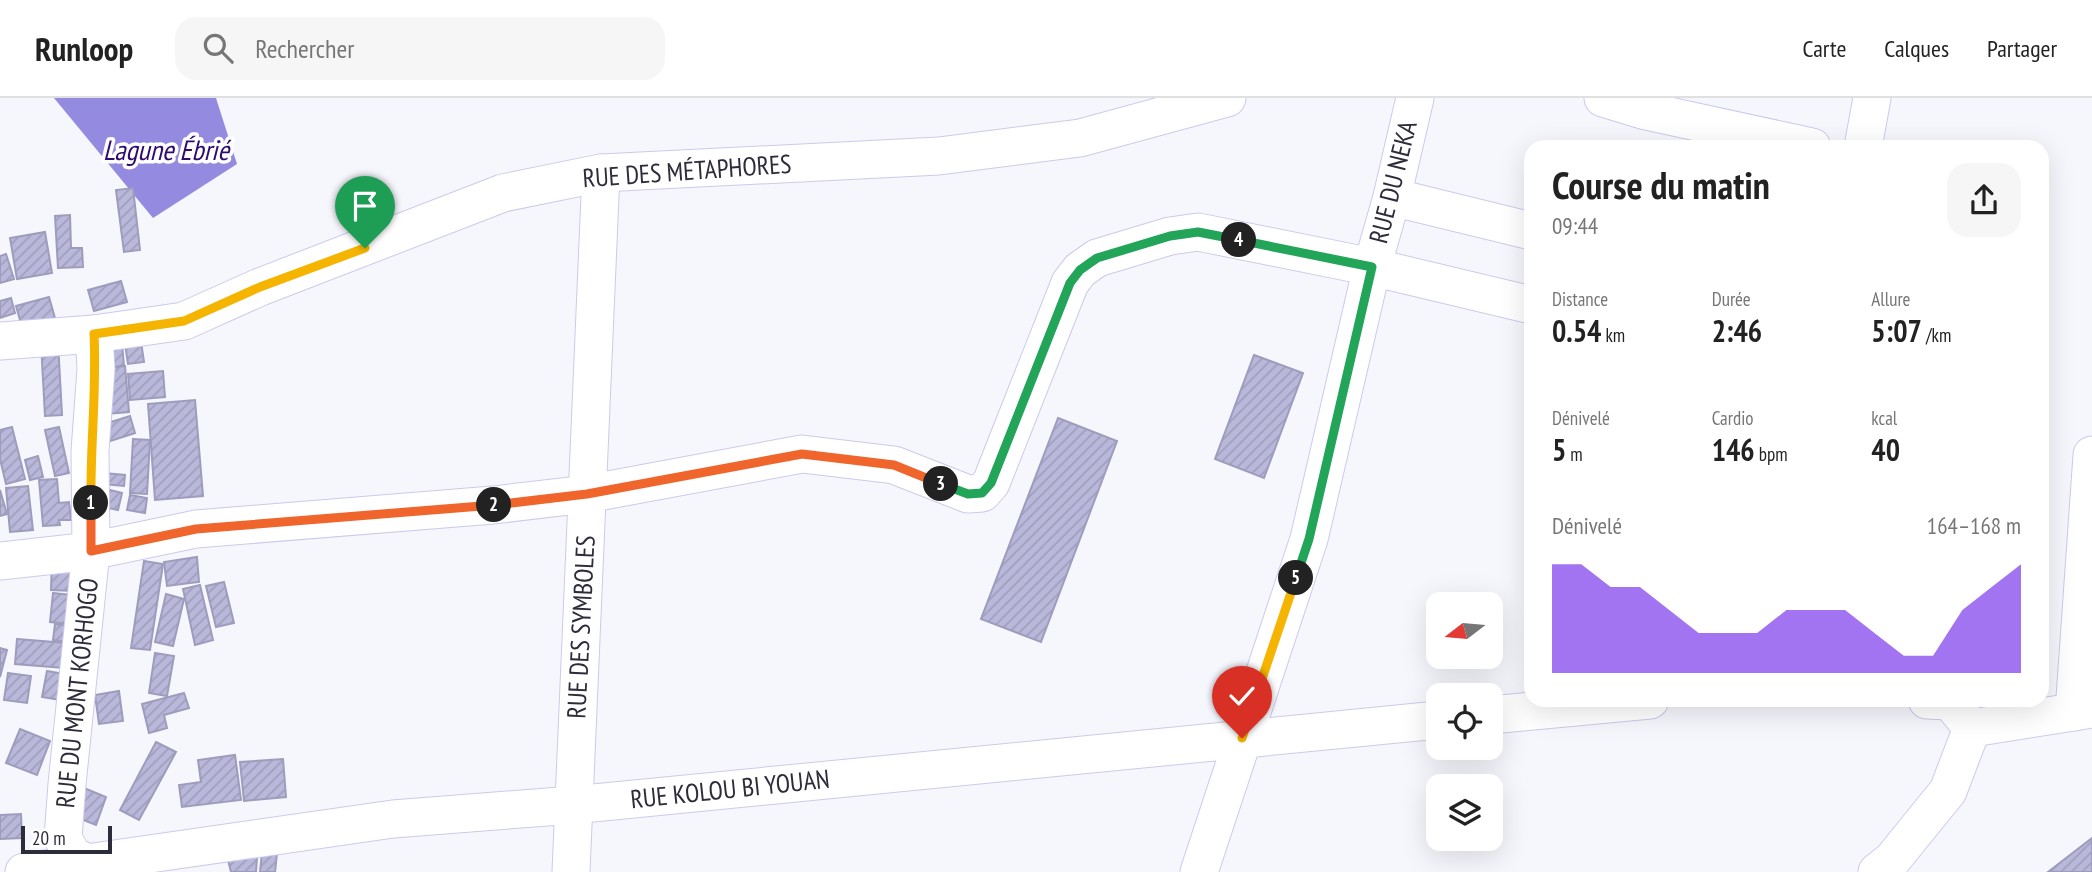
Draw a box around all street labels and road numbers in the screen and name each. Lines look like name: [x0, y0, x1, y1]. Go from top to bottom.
street label: RUE DU NEKA: [1361, 117, 1424, 247]
street label: RUE DES MÉTAPHORES: [582, 147, 792, 194]
street label: RUE DES SYMBOLES: [559, 535, 602, 719]
street label: RUE DU MONT KORHOGO: [48, 576, 105, 809]
street label: RUE KOLOU BI YOUAN: [629, 762, 831, 815]

